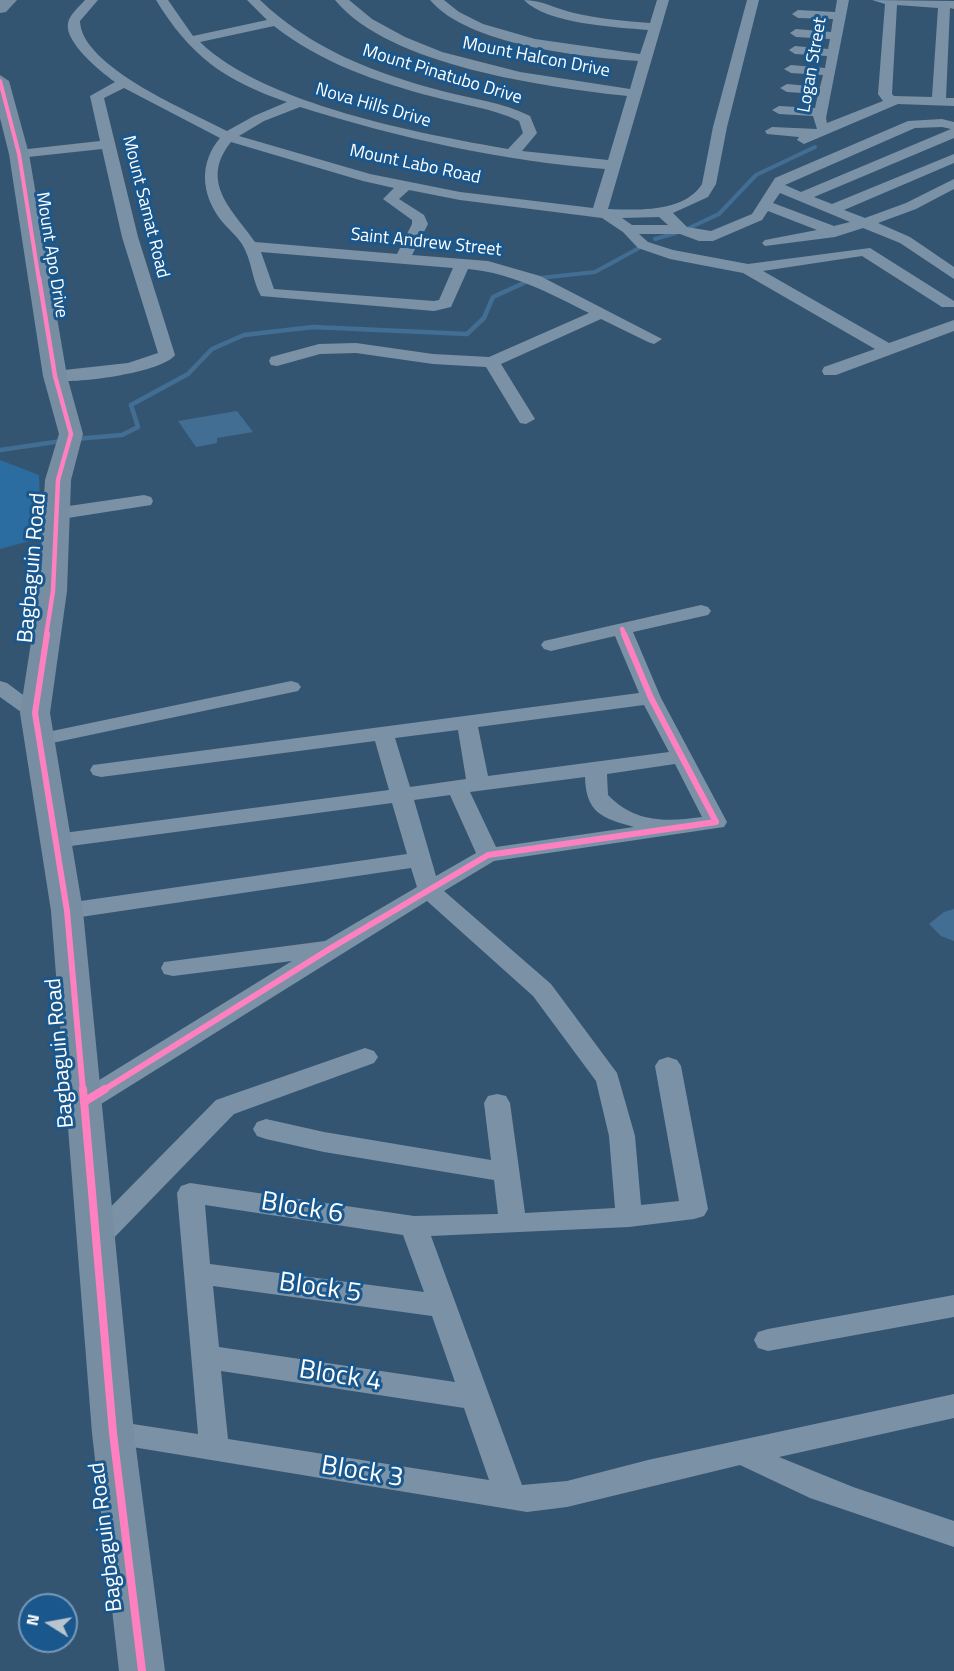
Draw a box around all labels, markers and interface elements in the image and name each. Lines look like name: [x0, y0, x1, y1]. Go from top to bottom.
street label: Logan Street: [794, 16, 832, 114]
street label: Mount Halcon Drive: [461, 33, 611, 83]
street label: Mount Pinatubo Drive: [360, 40, 524, 110]
street label: Nova Hills Drive: [313, 79, 433, 133]
street label: Mount Samat Road: [117, 134, 173, 280]
street label: Mount Labo Road: [347, 141, 483, 189]
street label: Mount Apo Drive: [30, 191, 72, 319]
street label: Saint Andrew Street: [349, 224, 503, 262]
street label: Bagbaguin Road: [13, 492, 53, 644]
street label: Bagbaguin Road: [41, 977, 81, 1129]
street label: Block 6: [259, 1187, 345, 1231]
street label: Block 5: [277, 1267, 363, 1311]
street label: Block 4: [297, 1355, 383, 1399]
street label: Block 3: [319, 1451, 405, 1495]
street label: Bagbaguin Road: [85, 1461, 129, 1613]
north arrow: [18, 1593, 78, 1653]
text: N: [19, 1612, 45, 1628]

